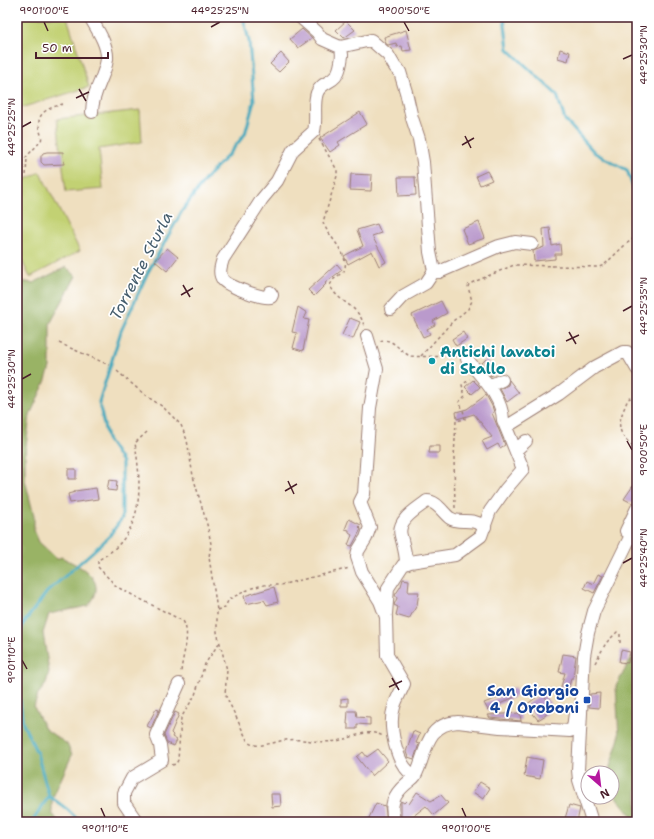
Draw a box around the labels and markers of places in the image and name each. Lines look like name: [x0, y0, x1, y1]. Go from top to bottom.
place label: Antichi lavatoi di Stallo: [440, 342, 555, 379]
marker: Antichi lavatoi di Stallo: [427, 356, 437, 366]
place label: San Giorgio 4 / Oroboni: [487, 681, 579, 718]
marker: San Giorgio 4 / Oroboni: [582, 695, 592, 705]

